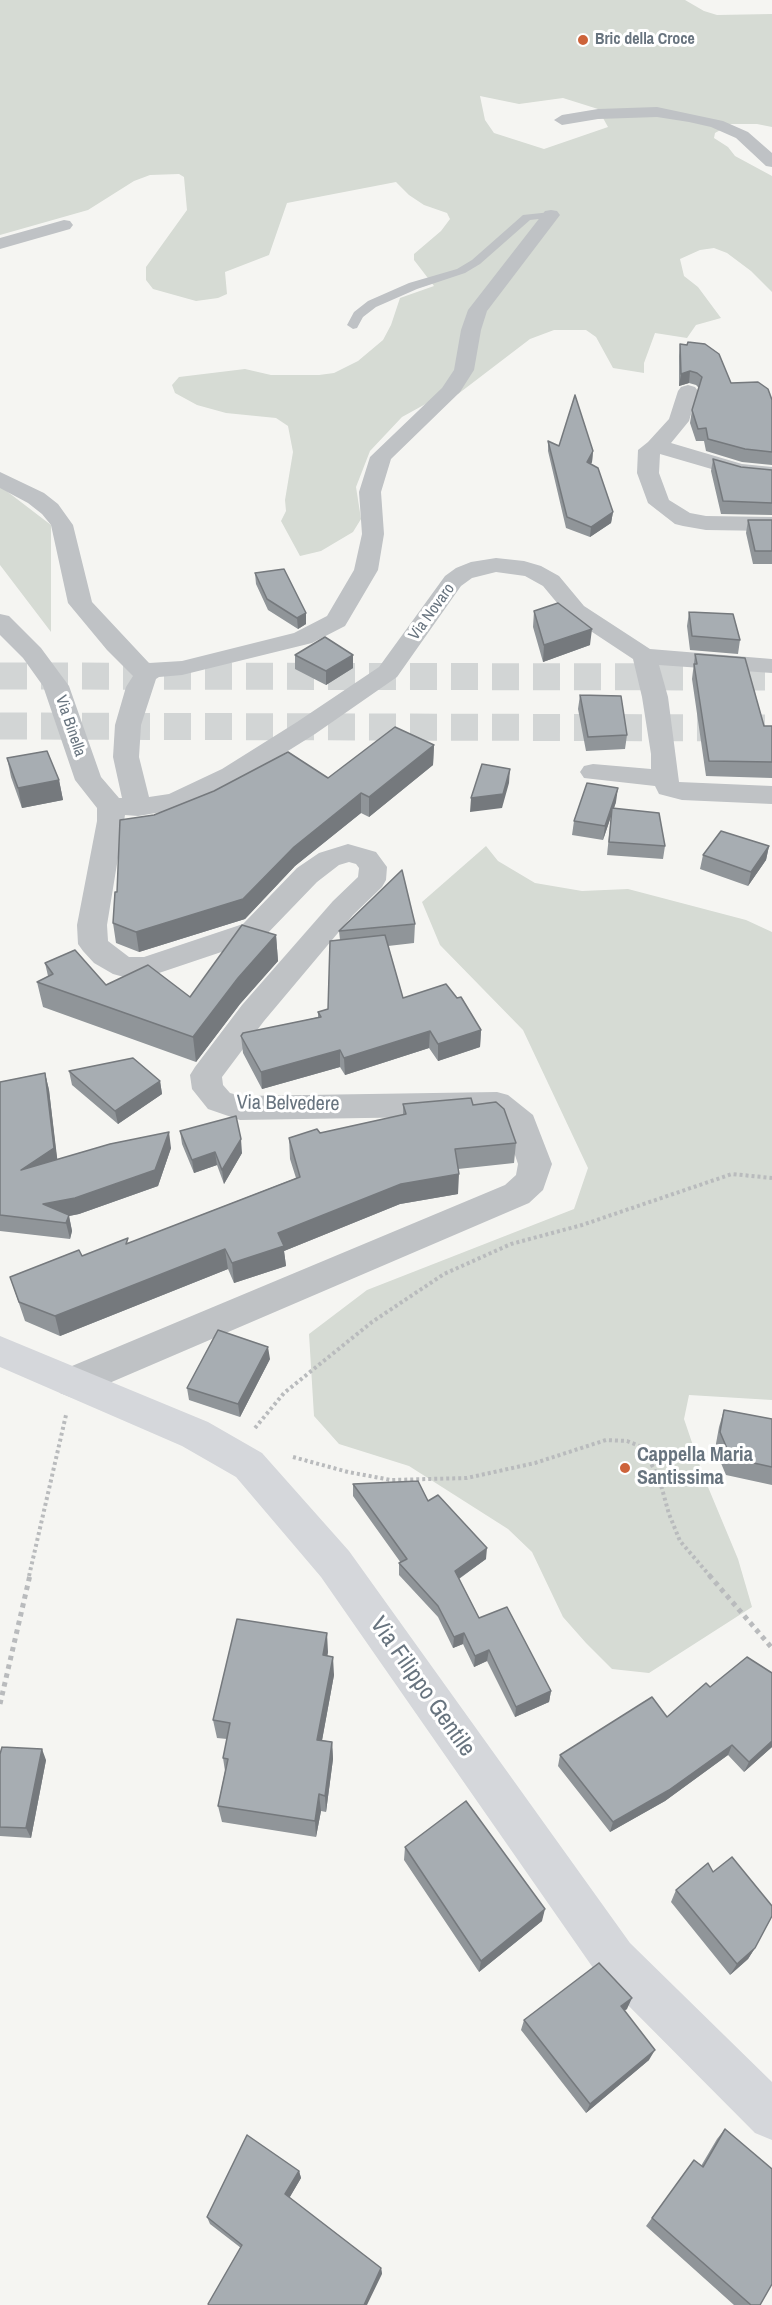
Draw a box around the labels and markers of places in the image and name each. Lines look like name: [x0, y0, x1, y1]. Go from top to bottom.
place label: Bric della Croce: [595, 30, 695, 50]
marker: Bric della Croce: [576, 33, 590, 47]
place label: Cappella Maria Santissima: [637, 1444, 753, 1491]
marker: Cappella Maria Santissima: [618, 1461, 632, 1475]

